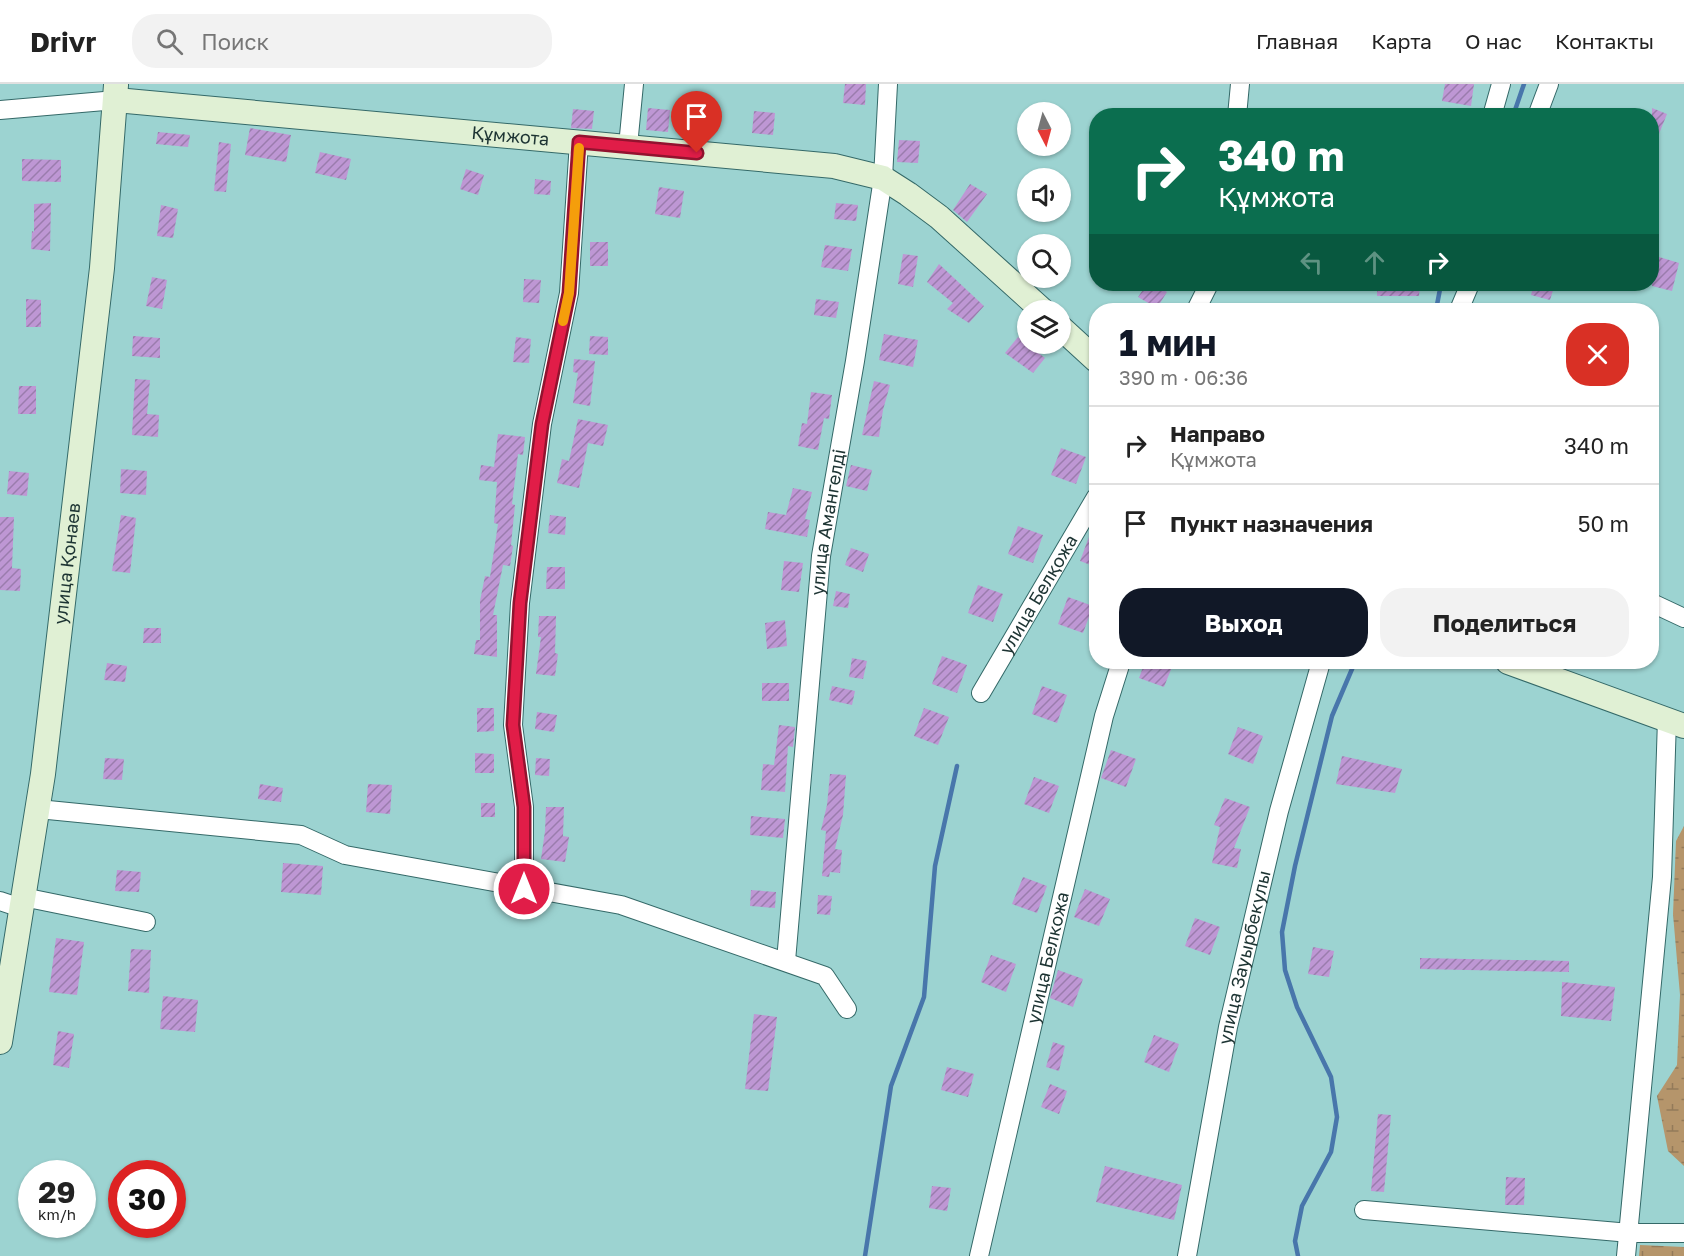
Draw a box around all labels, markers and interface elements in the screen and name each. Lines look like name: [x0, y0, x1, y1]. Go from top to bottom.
search box: [132, 14, 552, 68]
text: Drivr: [30, 25, 96, 58]
icon: search: [153, 25, 186, 58]
text: Поиск: [201, 28, 269, 55]
text: Главная: [1256, 28, 1338, 54]
text: Карта: [1371, 28, 1432, 54]
text: О нас: [1465, 28, 1522, 54]
text: Контакты: [1555, 28, 1654, 54]
pin: [671, 91, 722, 153]
icon: arrive: [680, 100, 713, 133]
north arrow: [1017, 102, 1071, 156]
map controls: [1017, 102, 1071, 354]
street label: Құмжота: [471, 121, 550, 150]
text: 340 m: [1218, 130, 1344, 180]
icon: right: [1119, 132, 1197, 210]
button: sound: [1017, 168, 1071, 222]
text: Құмжота: [1218, 181, 1335, 213]
button: search: [1017, 234, 1071, 288]
icon: left: [1295, 246, 1328, 279]
icon: ahead: [1358, 246, 1391, 279]
icon: right: [1421, 246, 1454, 279]
button: layers: [1017, 300, 1071, 354]
text: 1 мин: [1119, 321, 1216, 364]
button: close: [1566, 323, 1629, 386]
text: 390 m · 06:36: [1119, 365, 1248, 389]
text: Направо: [1170, 420, 1265, 447]
icon: right: [1119, 429, 1152, 462]
text: 340 m: [1564, 432, 1629, 459]
street label: улица Амангелді: [806, 447, 849, 596]
text: Құмжота: [1170, 447, 1257, 471]
street label: улица Қонаев: [48, 502, 85, 626]
icon: arrive: [1119, 507, 1152, 540]
text: Пункт назначения: [1170, 510, 1373, 537]
text: 50 m: [1578, 510, 1629, 537]
street label: улица Белқожа: [994, 530, 1081, 658]
button: Выход: [1119, 588, 1368, 657]
button: Поделиться: [1380, 588, 1629, 657]
position arrow: [492, 857, 556, 921]
street label: улица Зауырбекулы: [1213, 868, 1275, 1046]
street label: улица Белкожа: [1021, 889, 1073, 1026]
speed limit sign: 30: [108, 1160, 186, 1238]
text: 29: [38, 1174, 76, 1210]
text: km/h: [38, 1205, 76, 1223]

